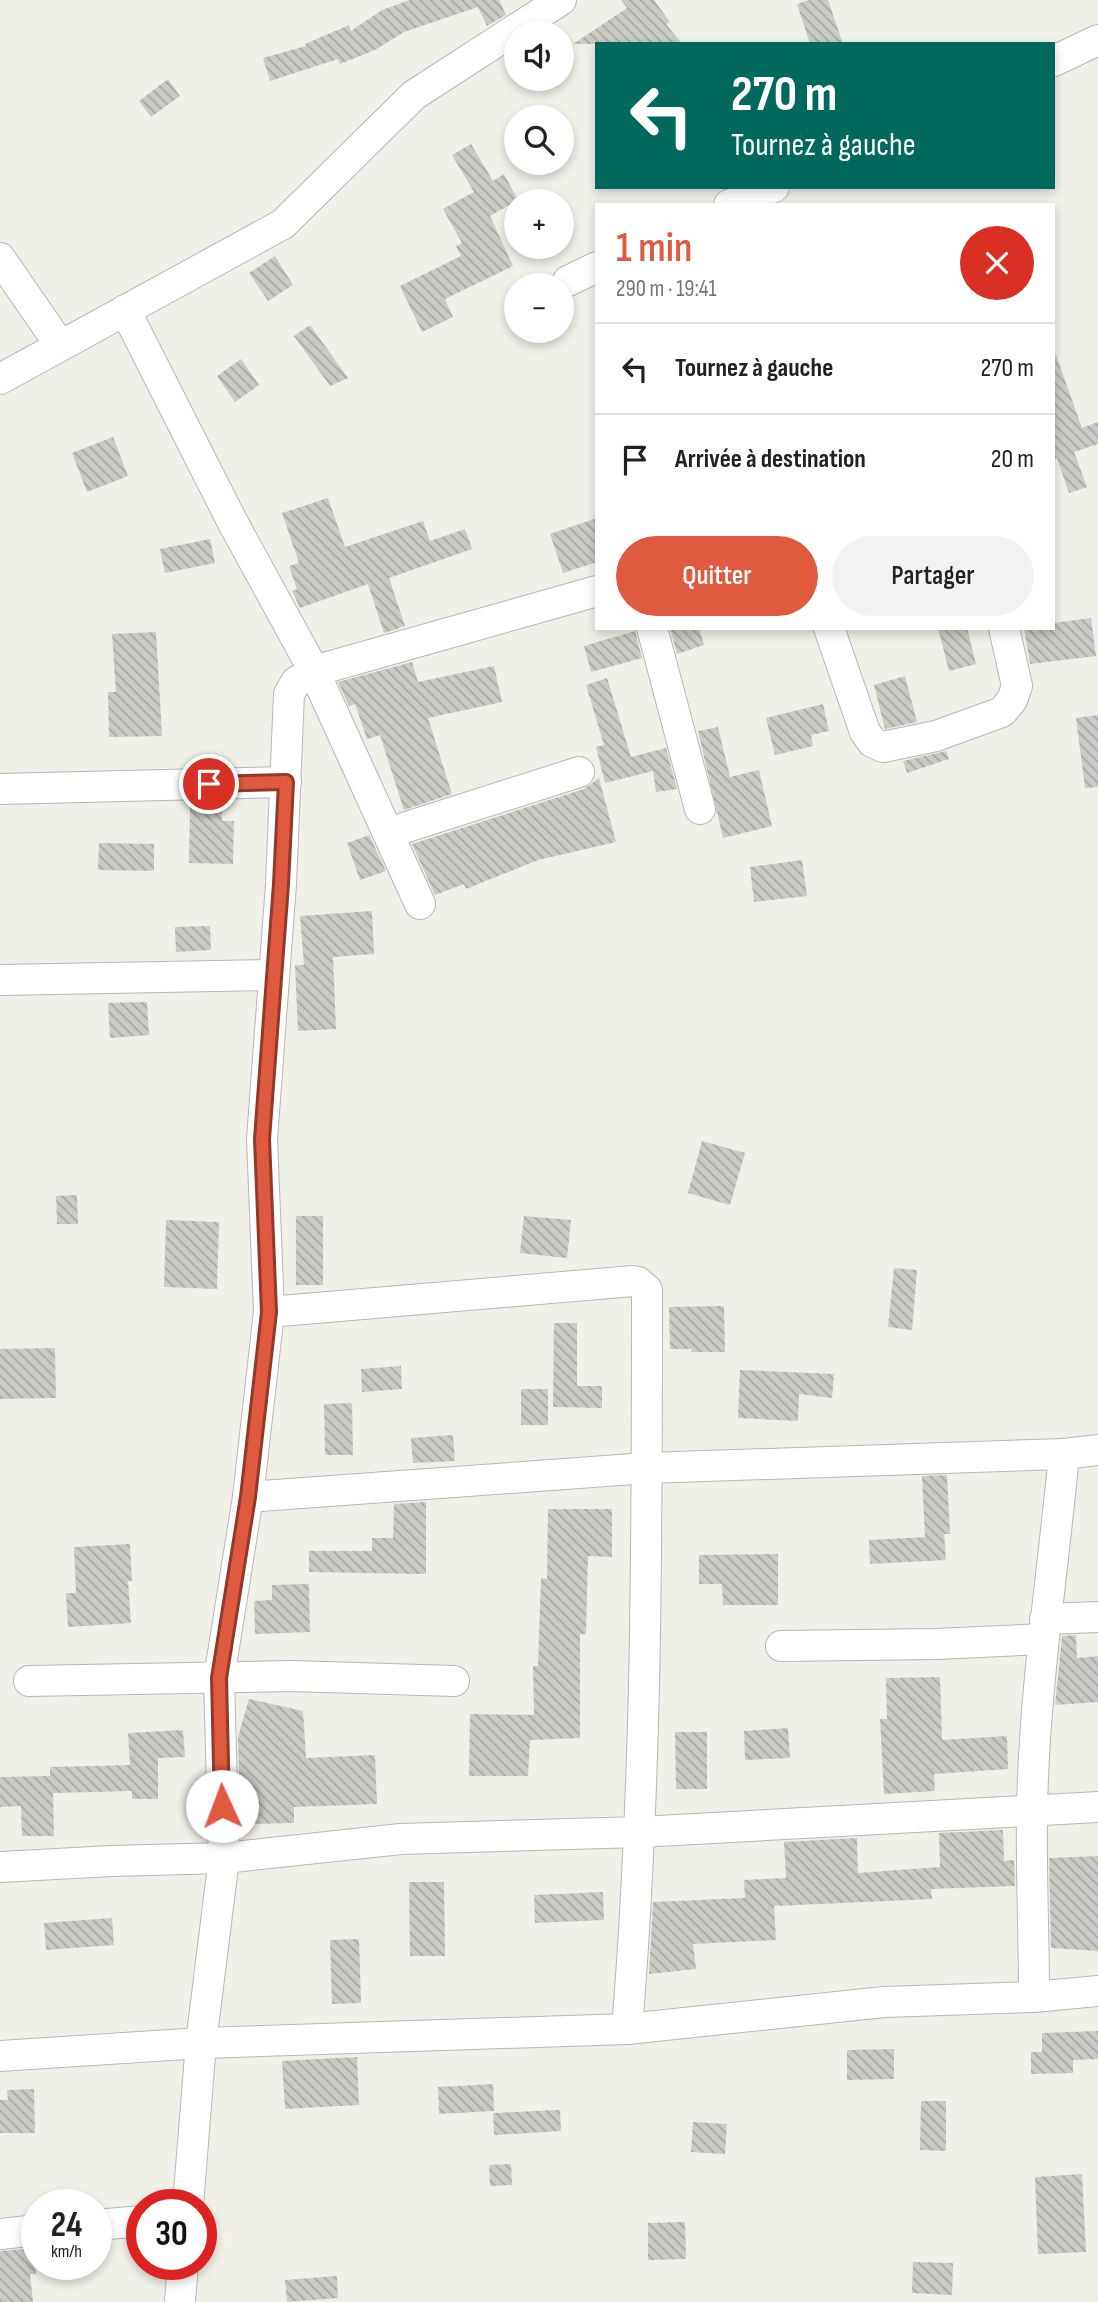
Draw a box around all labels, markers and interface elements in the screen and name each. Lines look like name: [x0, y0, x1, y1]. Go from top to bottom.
map controls: [504, 21, 574, 343]
button: sound: [504, 21, 574, 91]
text: 270 m: [731, 66, 837, 125]
icon: left: [616, 70, 707, 161]
button: search: [504, 105, 574, 175]
text: Tournez à gauche: [731, 126, 916, 165]
button: +: [504, 189, 574, 259]
text: 1 min: [616, 223, 692, 274]
button: close: [960, 226, 1034, 300]
button: −: [504, 273, 574, 343]
text: 290 m · 19:41: [616, 275, 717, 303]
icon: left: [616, 350, 654, 388]
text: Tournez à gauche: [675, 353, 833, 384]
text: 270 m: [981, 353, 1034, 384]
icon: arrive: [616, 441, 654, 479]
text: Arrivée à destination: [675, 444, 866, 475]
text: 20 m: [991, 444, 1034, 475]
button: Quitter: [616, 536, 818, 616]
button: Partager: [832, 536, 1034, 616]
pin: [179, 754, 239, 814]
icon: arrive: [190, 765, 228, 803]
position arrow: [185, 1769, 259, 1843]
speed limit sign: 30: [126, 2189, 217, 2280]
text: 24: [51, 2204, 82, 2247]
text: km/h: [51, 2241, 82, 2262]

